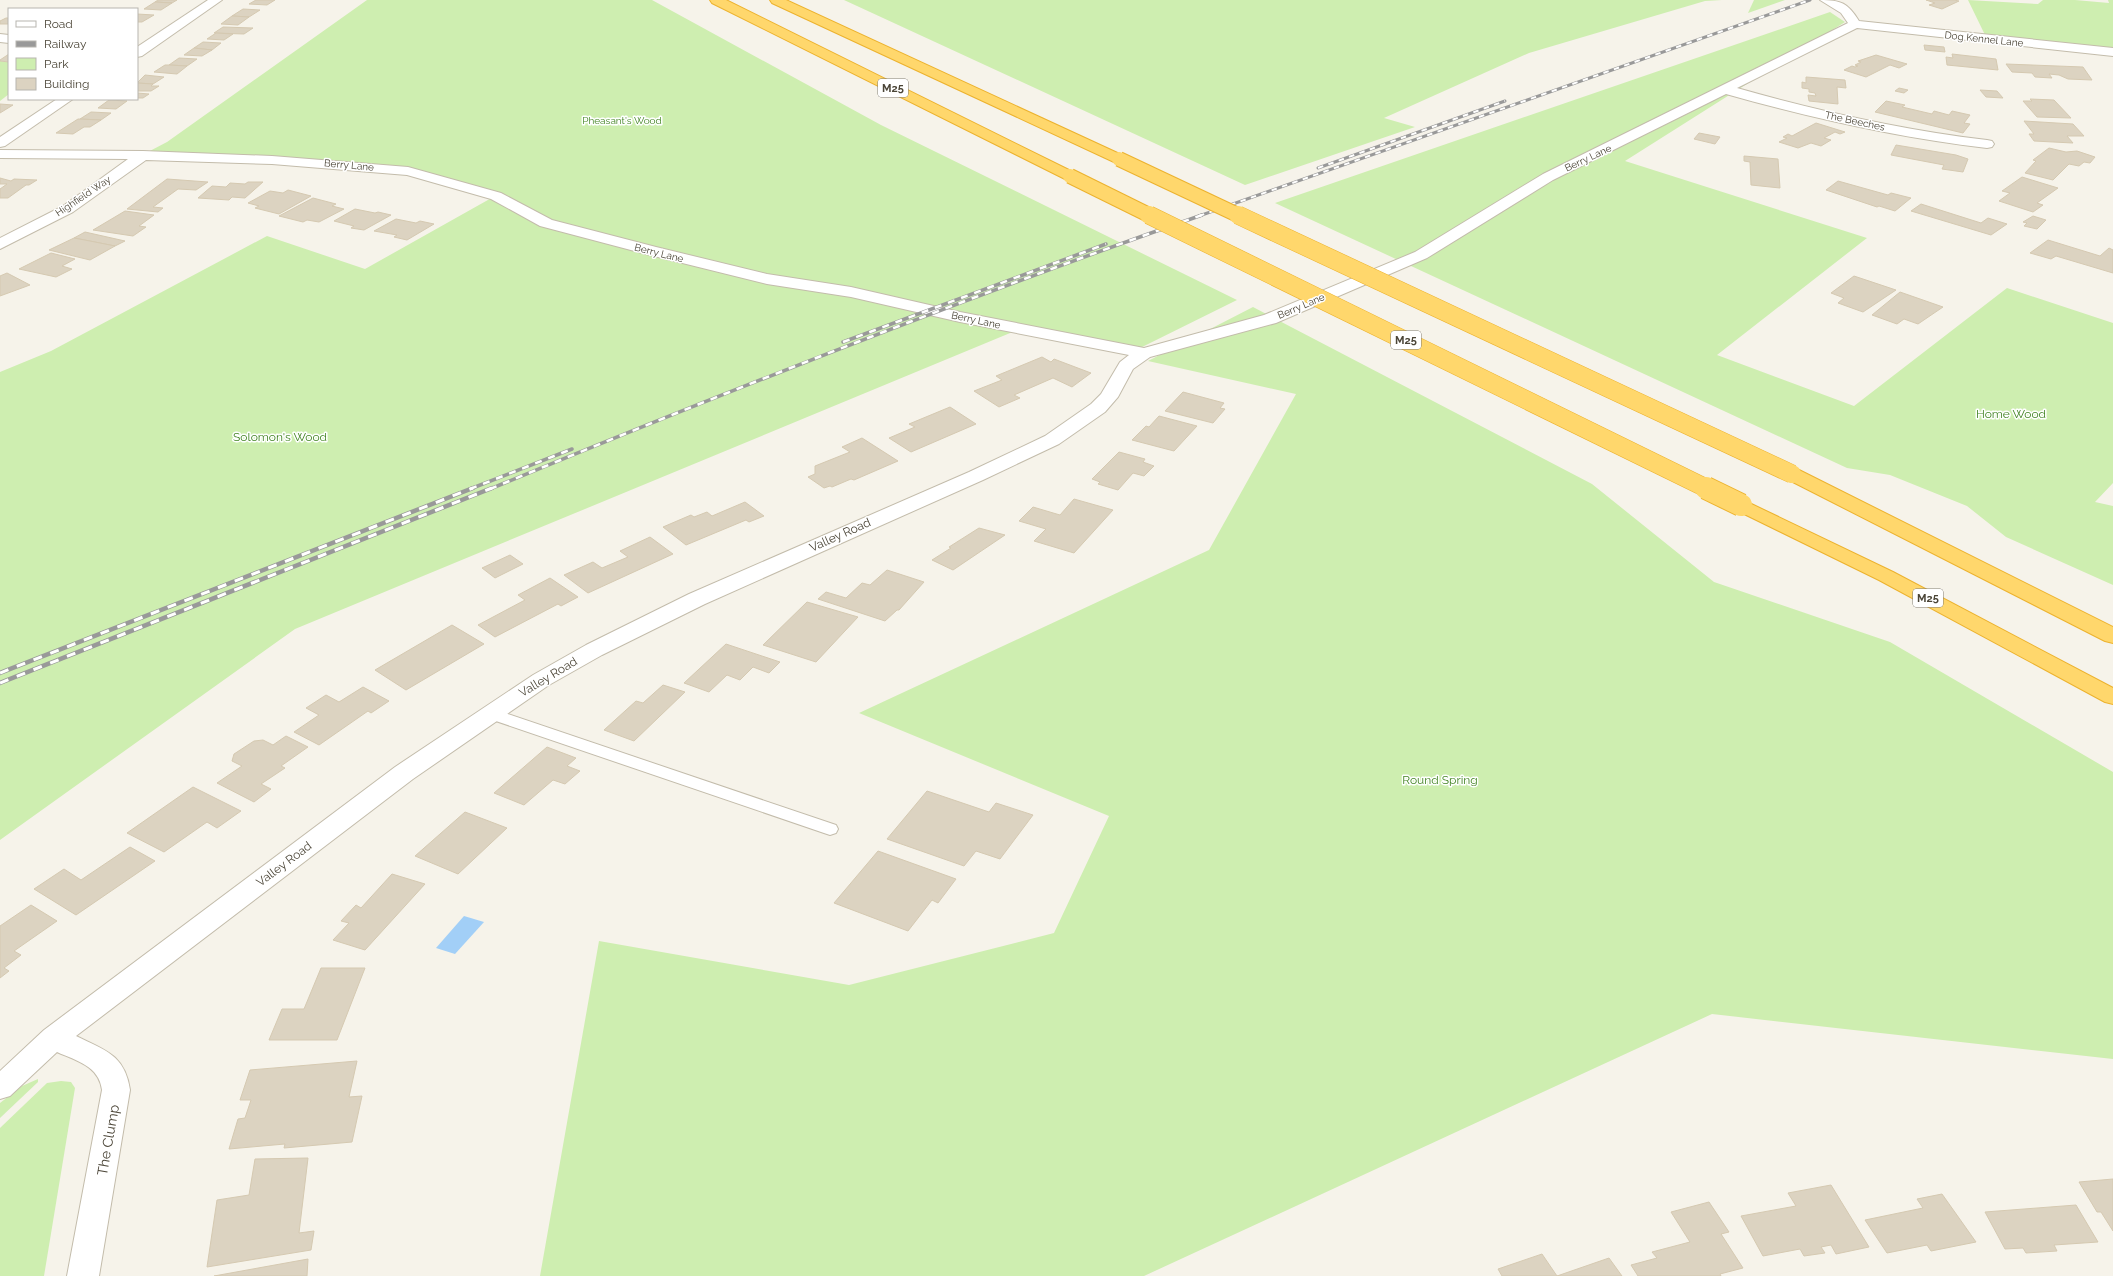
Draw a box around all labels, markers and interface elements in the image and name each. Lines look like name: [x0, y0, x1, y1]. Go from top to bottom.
legend: [8, 8, 138, 100]
text: Road: [44, 17, 73, 31]
street label: Dog Kennel Lane: [1944, 29, 2024, 49]
text: Railway: [44, 37, 87, 51]
text: Park: [44, 57, 69, 71]
text: Building: [44, 77, 90, 91]
road number: M25: [878, 79, 908, 97]
street label: The Beeches: [1824, 109, 1886, 133]
park label: Pheasant's Wood: [582, 115, 662, 126]
street label: Berry Lane: [1563, 142, 1613, 174]
street label: Berry Lane: [323, 157, 375, 173]
street label: Highfield Way: [53, 173, 113, 219]
street label: Berry Lane: [633, 242, 685, 264]
street label: Berry Lane: [1276, 291, 1326, 321]
street label: Berry Lane: [950, 309, 1002, 331]
road number: M25: [1391, 331, 1421, 349]
park label: Home Wood: [1976, 407, 2046, 421]
park label: Solomon's Wood: [233, 430, 327, 444]
street label: Valley Road: [807, 515, 873, 555]
road number: M25: [1913, 589, 1943, 607]
street label: Valley Road: [516, 654, 580, 700]
park label: Round Spring: [1402, 773, 1478, 787]
street label: Valley Road: [254, 839, 314, 889]
street label: The Clump: [94, 1103, 122, 1177]

